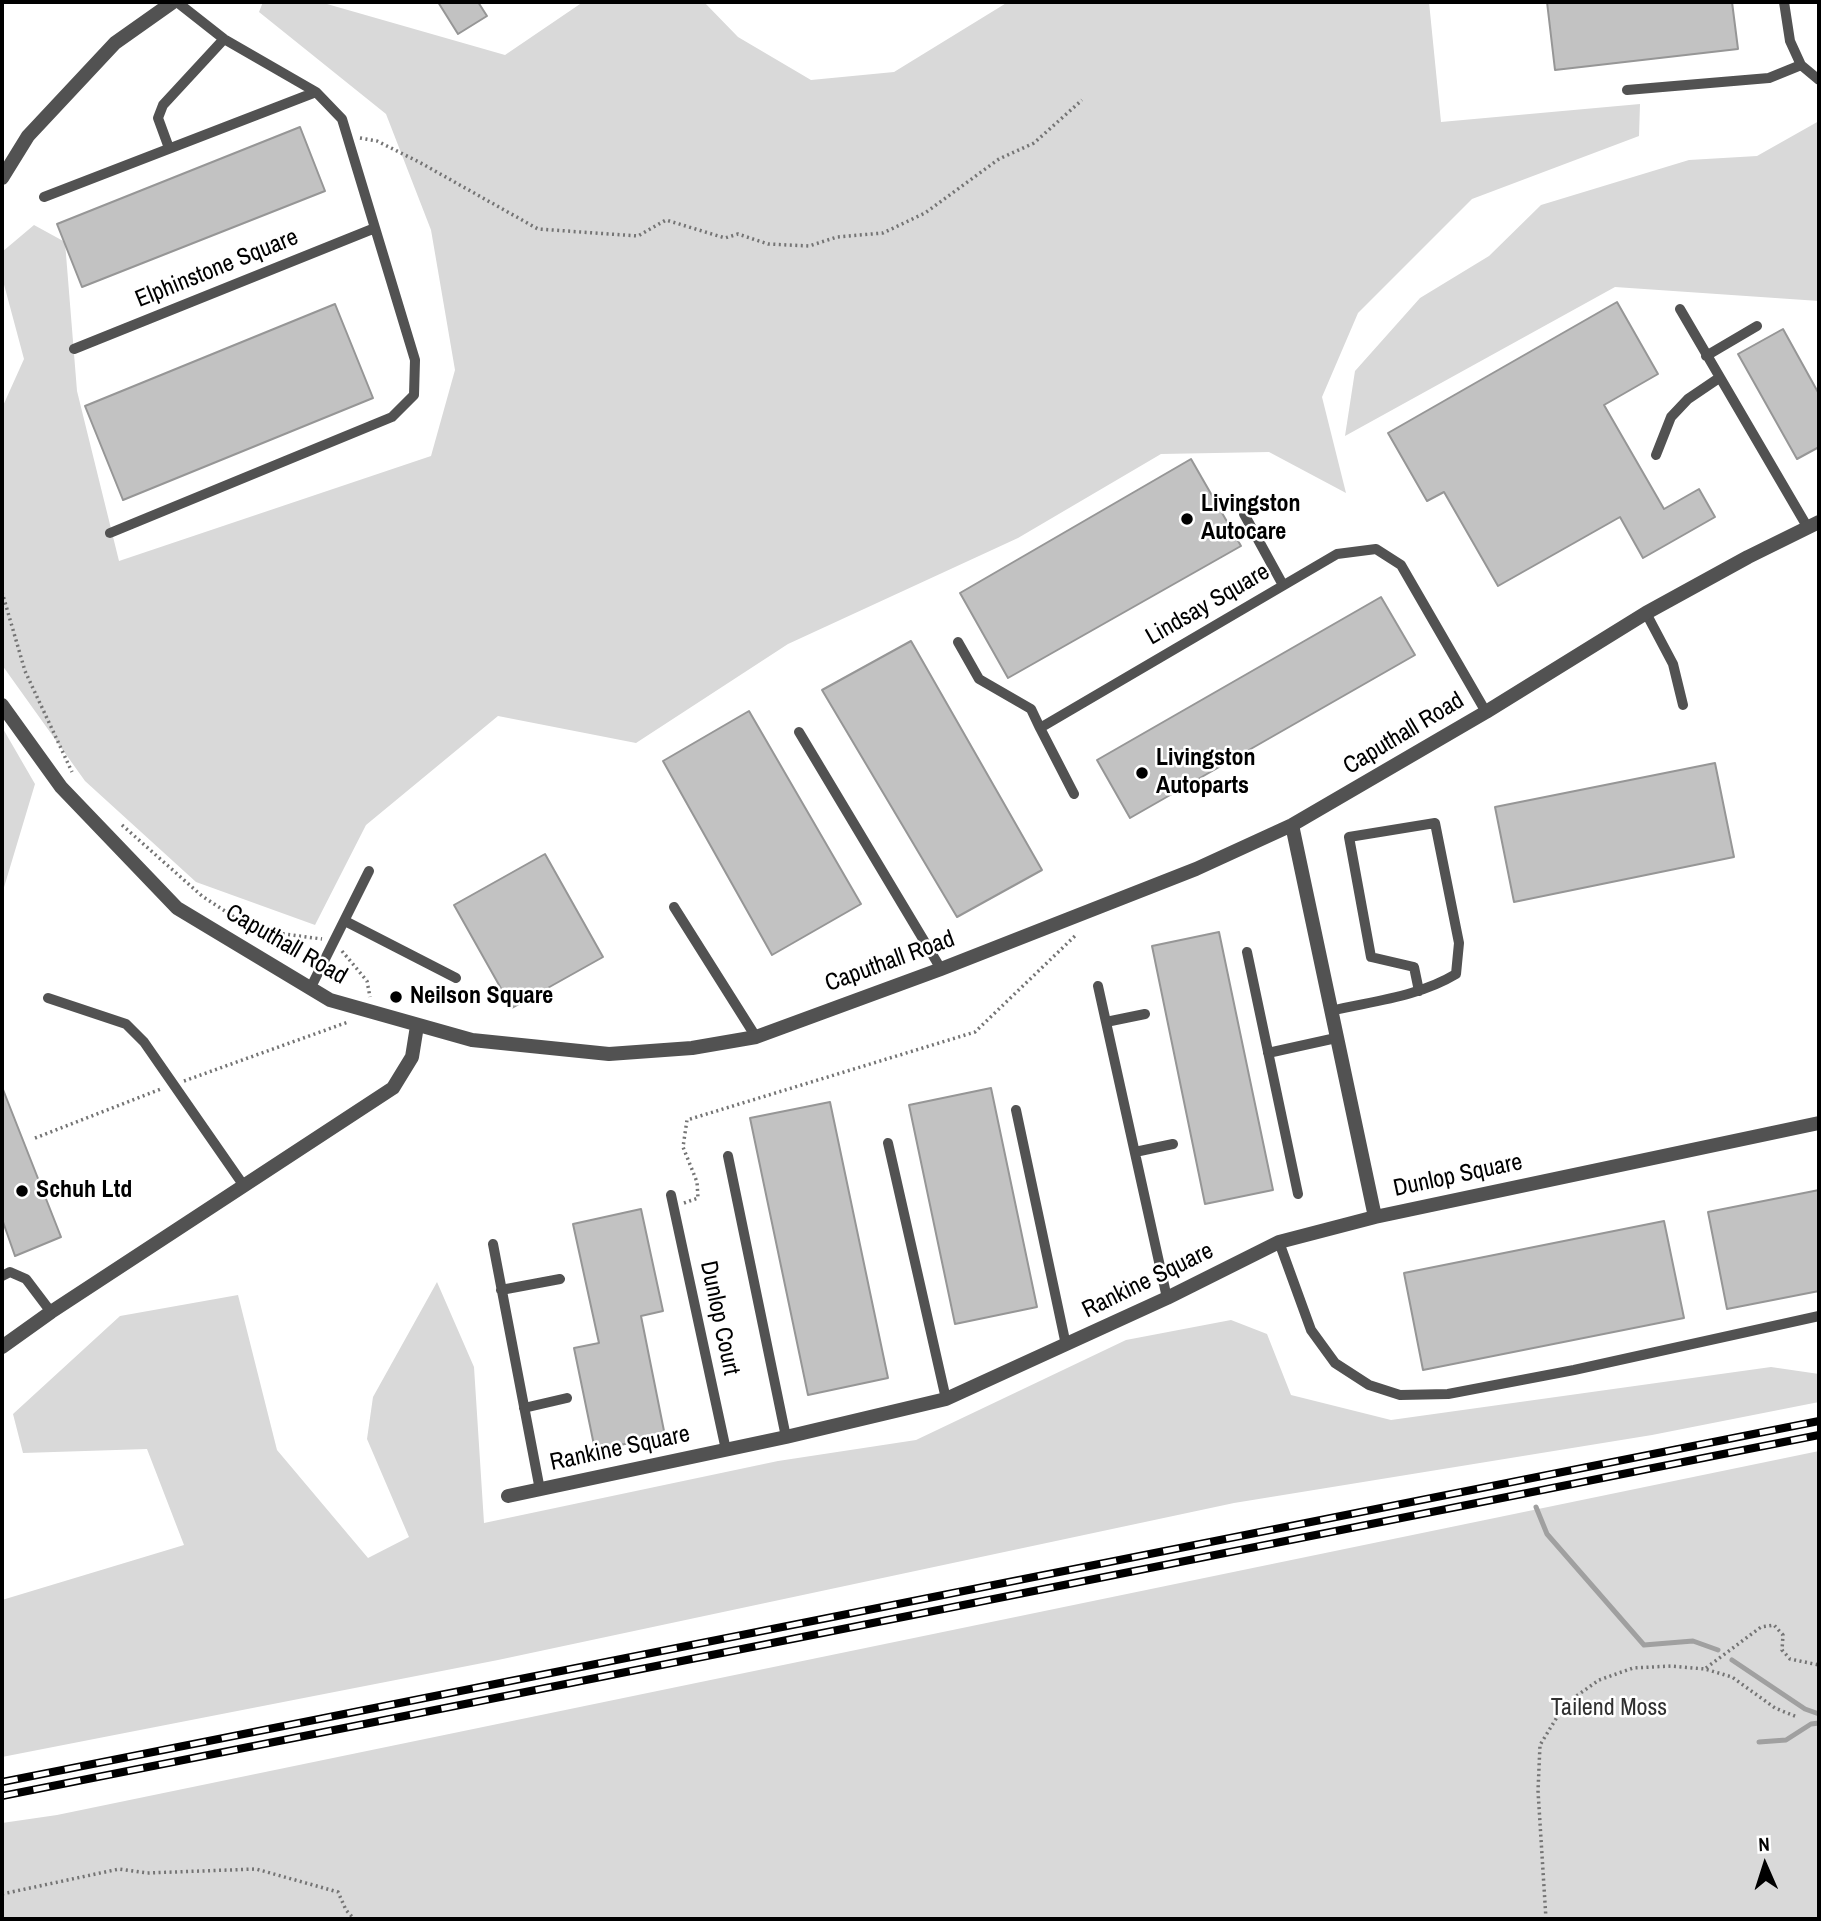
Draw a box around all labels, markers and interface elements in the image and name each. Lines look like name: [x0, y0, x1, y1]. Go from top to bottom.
street label: Elphinstone Square: [131, 223, 303, 315]
place label: Livingston Autocare: [1201, 491, 1301, 547]
marker: Livingston Autocare: [1179, 511, 1195, 527]
street label: Lindsay Square: [1141, 558, 1275, 652]
street label: Caputhall Road: [1338, 687, 1470, 781]
place label: Livingston Autoparts: [1156, 745, 1256, 801]
marker: Livingston Autoparts: [1134, 765, 1150, 781]
street label: Caputhall Road: [220, 899, 352, 991]
street label: Caputhall Road: [821, 925, 959, 999]
place label: Neilson Square: [410, 983, 553, 1011]
marker: Neilson Square: [388, 989, 404, 1005]
street label: Dunlop Square: [1391, 1148, 1525, 1204]
place label: Schuh Ltd: [36, 1177, 132, 1205]
marker: Schuh Ltd: [14, 1183, 30, 1199]
street label: Rankine Square: [1078, 1237, 1218, 1325]
street label: Dunlop Court: [693, 1258, 745, 1378]
street label: Rankine Square: [547, 1420, 693, 1478]
park label: Tailend Moss: [1551, 1695, 1667, 1723]
north arrow: [1730, 1830, 1800, 1900]
text: N: [1758, 1831, 1770, 1857]

